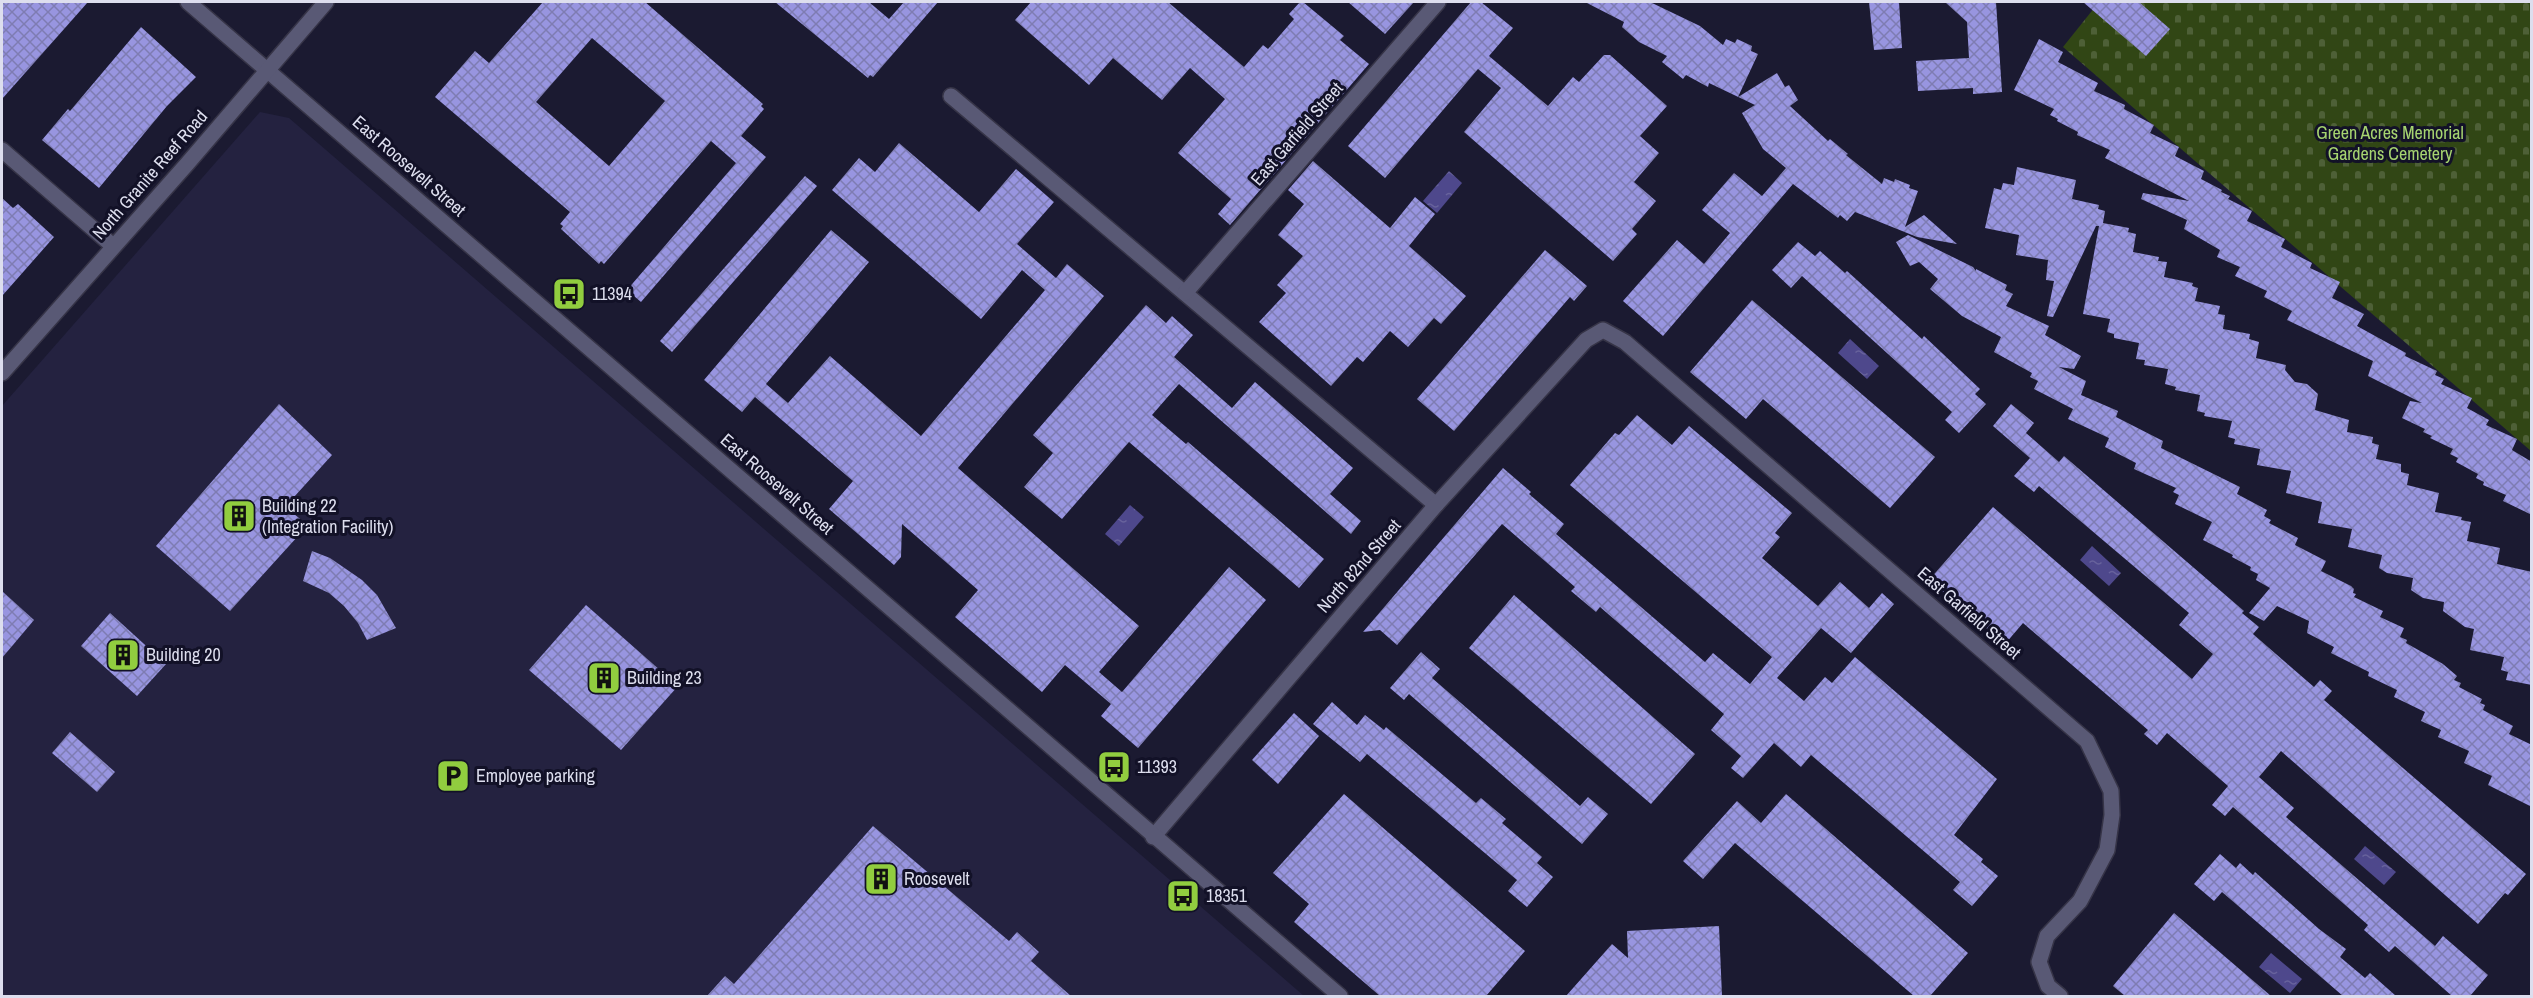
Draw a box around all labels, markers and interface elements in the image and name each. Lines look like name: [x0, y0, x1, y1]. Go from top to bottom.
street label: East Garfield Street: [1245, 77, 1349, 191]
street label: North Granite Reef Road: [86, 105, 213, 245]
street label: East Roosevelt Street: [347, 109, 471, 222]
park label: Green Acres Memorial Gardens Cemetery: [2316, 120, 2464, 166]
bus stop icon: 11394: [551, 276, 587, 312]
place label: 11394: [592, 281, 632, 306]
street label: East Roosevelt Street: [715, 427, 839, 540]
place label: Building 22 (Integration Facility): [262, 493, 393, 539]
building icon: Building 22 (Integration Facility): [221, 498, 257, 534]
street label: North 82nd Street: [1311, 514, 1406, 618]
street label: East Garfield Street: [1912, 561, 2026, 665]
building icon: Building 20: [105, 637, 141, 673]
place label: Building 20: [146, 642, 221, 667]
building icon: Building 23: [586, 660, 622, 696]
place label: Building 23: [627, 665, 702, 690]
bus stop icon: 11393: [1096, 749, 1132, 785]
place label: 11393: [1137, 754, 1177, 779]
parking icon: Employee parking: [435, 758, 471, 794]
place label: Employee parking: [476, 763, 596, 788]
building icon: Roosevelt: [863, 861, 899, 897]
place label: Roosevelt: [904, 866, 970, 891]
bus stop icon: 18351: [1165, 878, 1201, 914]
place label: 18351: [1206, 883, 1248, 908]

